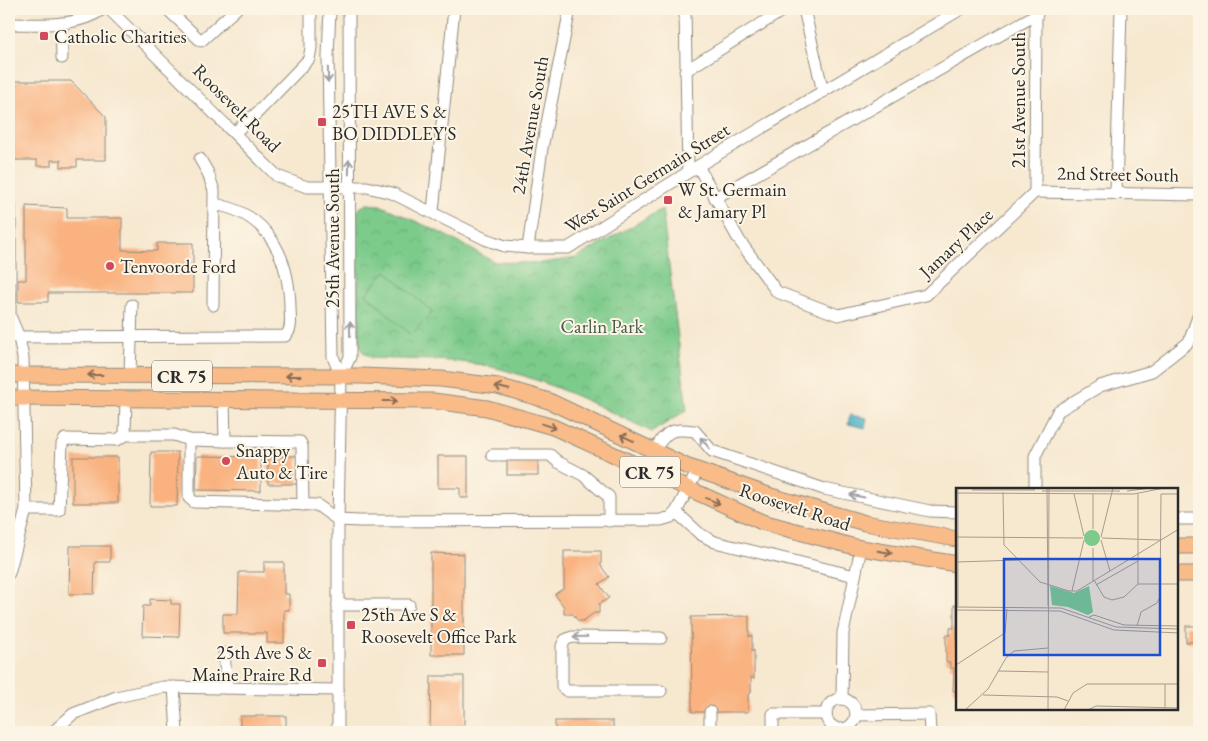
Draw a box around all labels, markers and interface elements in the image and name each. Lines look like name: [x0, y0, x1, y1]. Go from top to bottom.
place label: Catholic Charities: [54, 24, 187, 49]
marker: Catholic Charities: [38, 30, 50, 42]
street label: 21st Avenue South: [1006, 32, 1031, 168]
street label: 24th Avenue South: [506, 54, 555, 196]
street label: Roosevelt Road: [187, 58, 287, 158]
one-way arrow: [323, 66, 333, 83]
place label: 25TH AVE S & BO DIDDLEY'S: [332, 99, 456, 146]
marker: 25TH AVE S & BO DIDDLEY'S: [316, 116, 328, 128]
street label: West Saint Germain Street: [560, 117, 734, 239]
one-way arrow: [344, 159, 353, 175]
street label: 2nd Street South: [1057, 160, 1179, 188]
street label: 25th Avenue South: [320, 168, 345, 308]
place label: W St. Germain & Jamary Pl: [678, 177, 787, 224]
marker: W St. Germain & Jamary Pl: [662, 194, 674, 206]
street label: Jamary Place: [912, 202, 998, 285]
place label: Tenvoorde Ford: [120, 254, 236, 279]
marker: Tenvoorde Ford: [104, 260, 116, 272]
park label: Carlin Park: [561, 314, 645, 339]
one-way arrow: [345, 321, 355, 338]
road number: CR 75: [152, 361, 212, 392]
one-way arrow: [87, 371, 103, 380]
one-way arrow: [285, 371, 301, 381]
one-way arrow: [495, 383, 511, 392]
one-way arrow: [382, 396, 398, 406]
one-way arrow: [541, 422, 557, 431]
one-way arrow: [620, 433, 635, 442]
one-way arrow: [700, 437, 711, 450]
place label: Snappy Auto & Tire: [235, 438, 328, 485]
marker: Snappy Auto & Tire: [220, 455, 232, 467]
road number: CR 75: [620, 457, 680, 488]
street label: Roosevelt Road: [736, 477, 854, 537]
inset map: [956, 488, 1178, 711]
one-way arrow: [850, 490, 866, 500]
one-way arrow: [705, 496, 720, 506]
one-way arrow: [876, 548, 892, 558]
place label: 25th Ave S & Roosevelt Office Park: [361, 602, 518, 649]
marker: 25th Ave S & Roosevelt Office Park: [345, 619, 357, 631]
one-way arrow: [572, 632, 588, 642]
place label: 25th Ave S & Maine Praire Rd: [192, 640, 312, 687]
marker: 25th Ave S & Maine Praire Rd: [316, 657, 328, 669]

